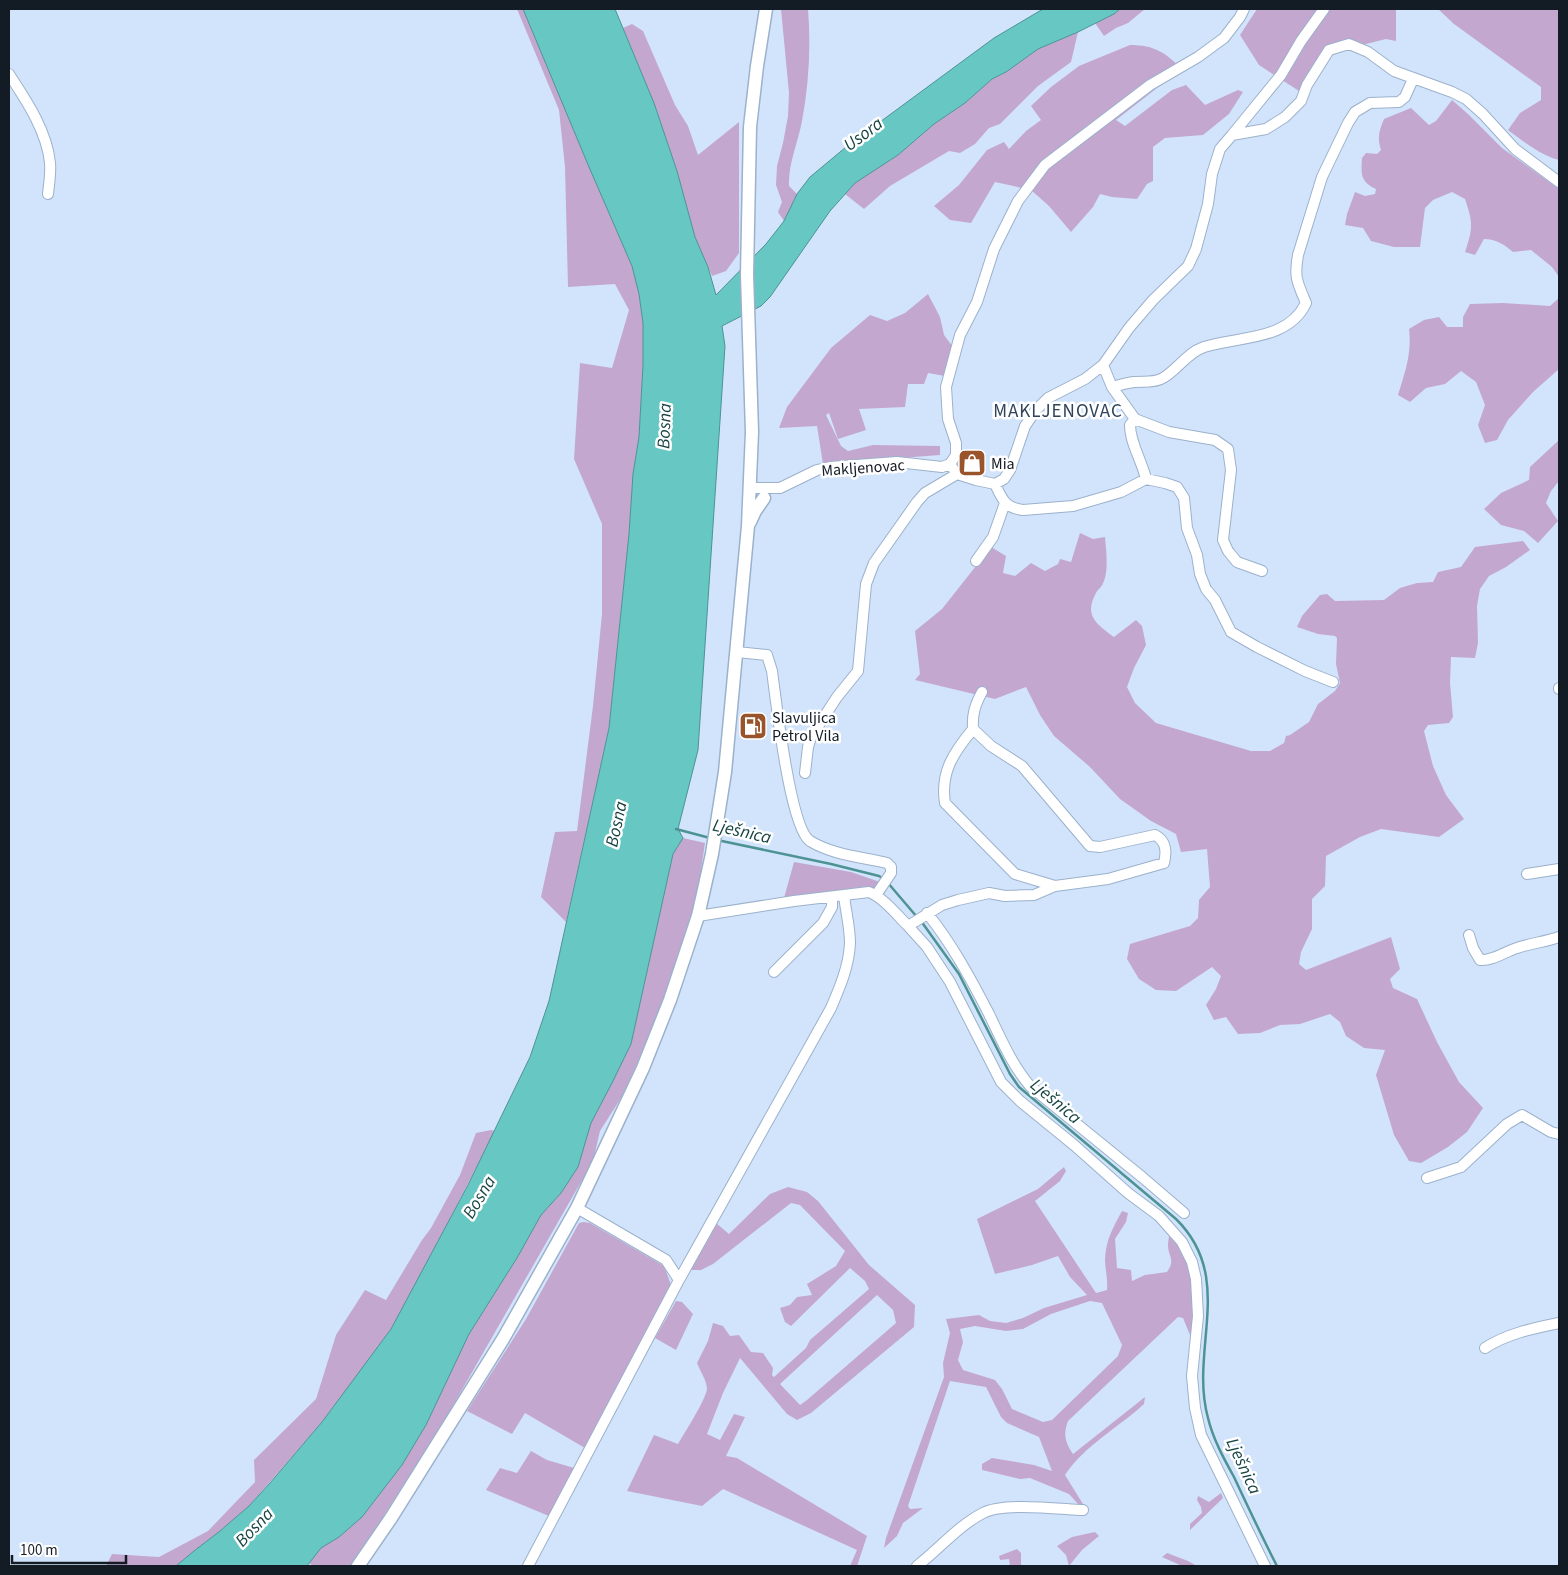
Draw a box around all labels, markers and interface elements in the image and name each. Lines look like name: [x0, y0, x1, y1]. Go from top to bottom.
water label: Usora: [839, 111, 888, 157]
district label: MAKLJENOVAC: [993, 398, 1123, 425]
water label: Bosna: [651, 402, 678, 449]
shop icon: Mia: [957, 448, 987, 478]
place label: Mia: [991, 453, 1015, 475]
street label: Makljenovac: [821, 454, 906, 482]
place label: Slavuljica Petrol Vila: [772, 707, 840, 747]
fuel station icon: Slavuljica Petrol Vila: [738, 711, 768, 741]
water label: Bosna: [599, 799, 634, 849]
water label: Lješnica: [710, 813, 774, 850]
water label: Lješnica: [1025, 1073, 1087, 1130]
water label: Bosna: [457, 1171, 502, 1223]
water label: Lješnica: [1220, 1434, 1268, 1499]
water label: Bosna: [229, 1502, 280, 1553]
scale bar: [12, 1532, 126, 1564]
text: 100 m: [20, 1540, 58, 1561]

